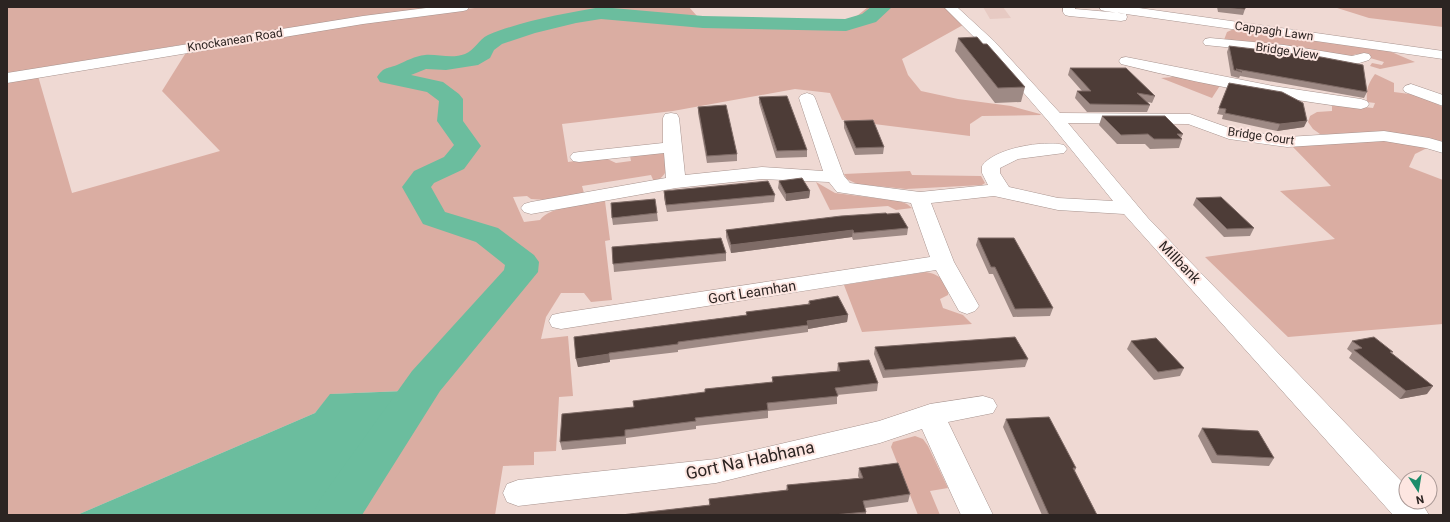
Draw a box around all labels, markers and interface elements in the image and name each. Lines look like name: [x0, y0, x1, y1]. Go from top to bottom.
street label: Cappagh Lawn: [1234, 19, 1314, 43]
street label: Knockanean Road: [186, 26, 284, 54]
street label: Bridge View: [1255, 40, 1319, 62]
street label: Bridge Court: [1227, 124, 1295, 148]
street label: Millbank: [1156, 237, 1205, 287]
street label: Gort Leamhan: [707, 277, 797, 307]
street label: Gort Na Habhana: [684, 437, 816, 483]
north arrow: [1398, 470, 1438, 510]
text: N: [1415, 492, 1425, 507]

